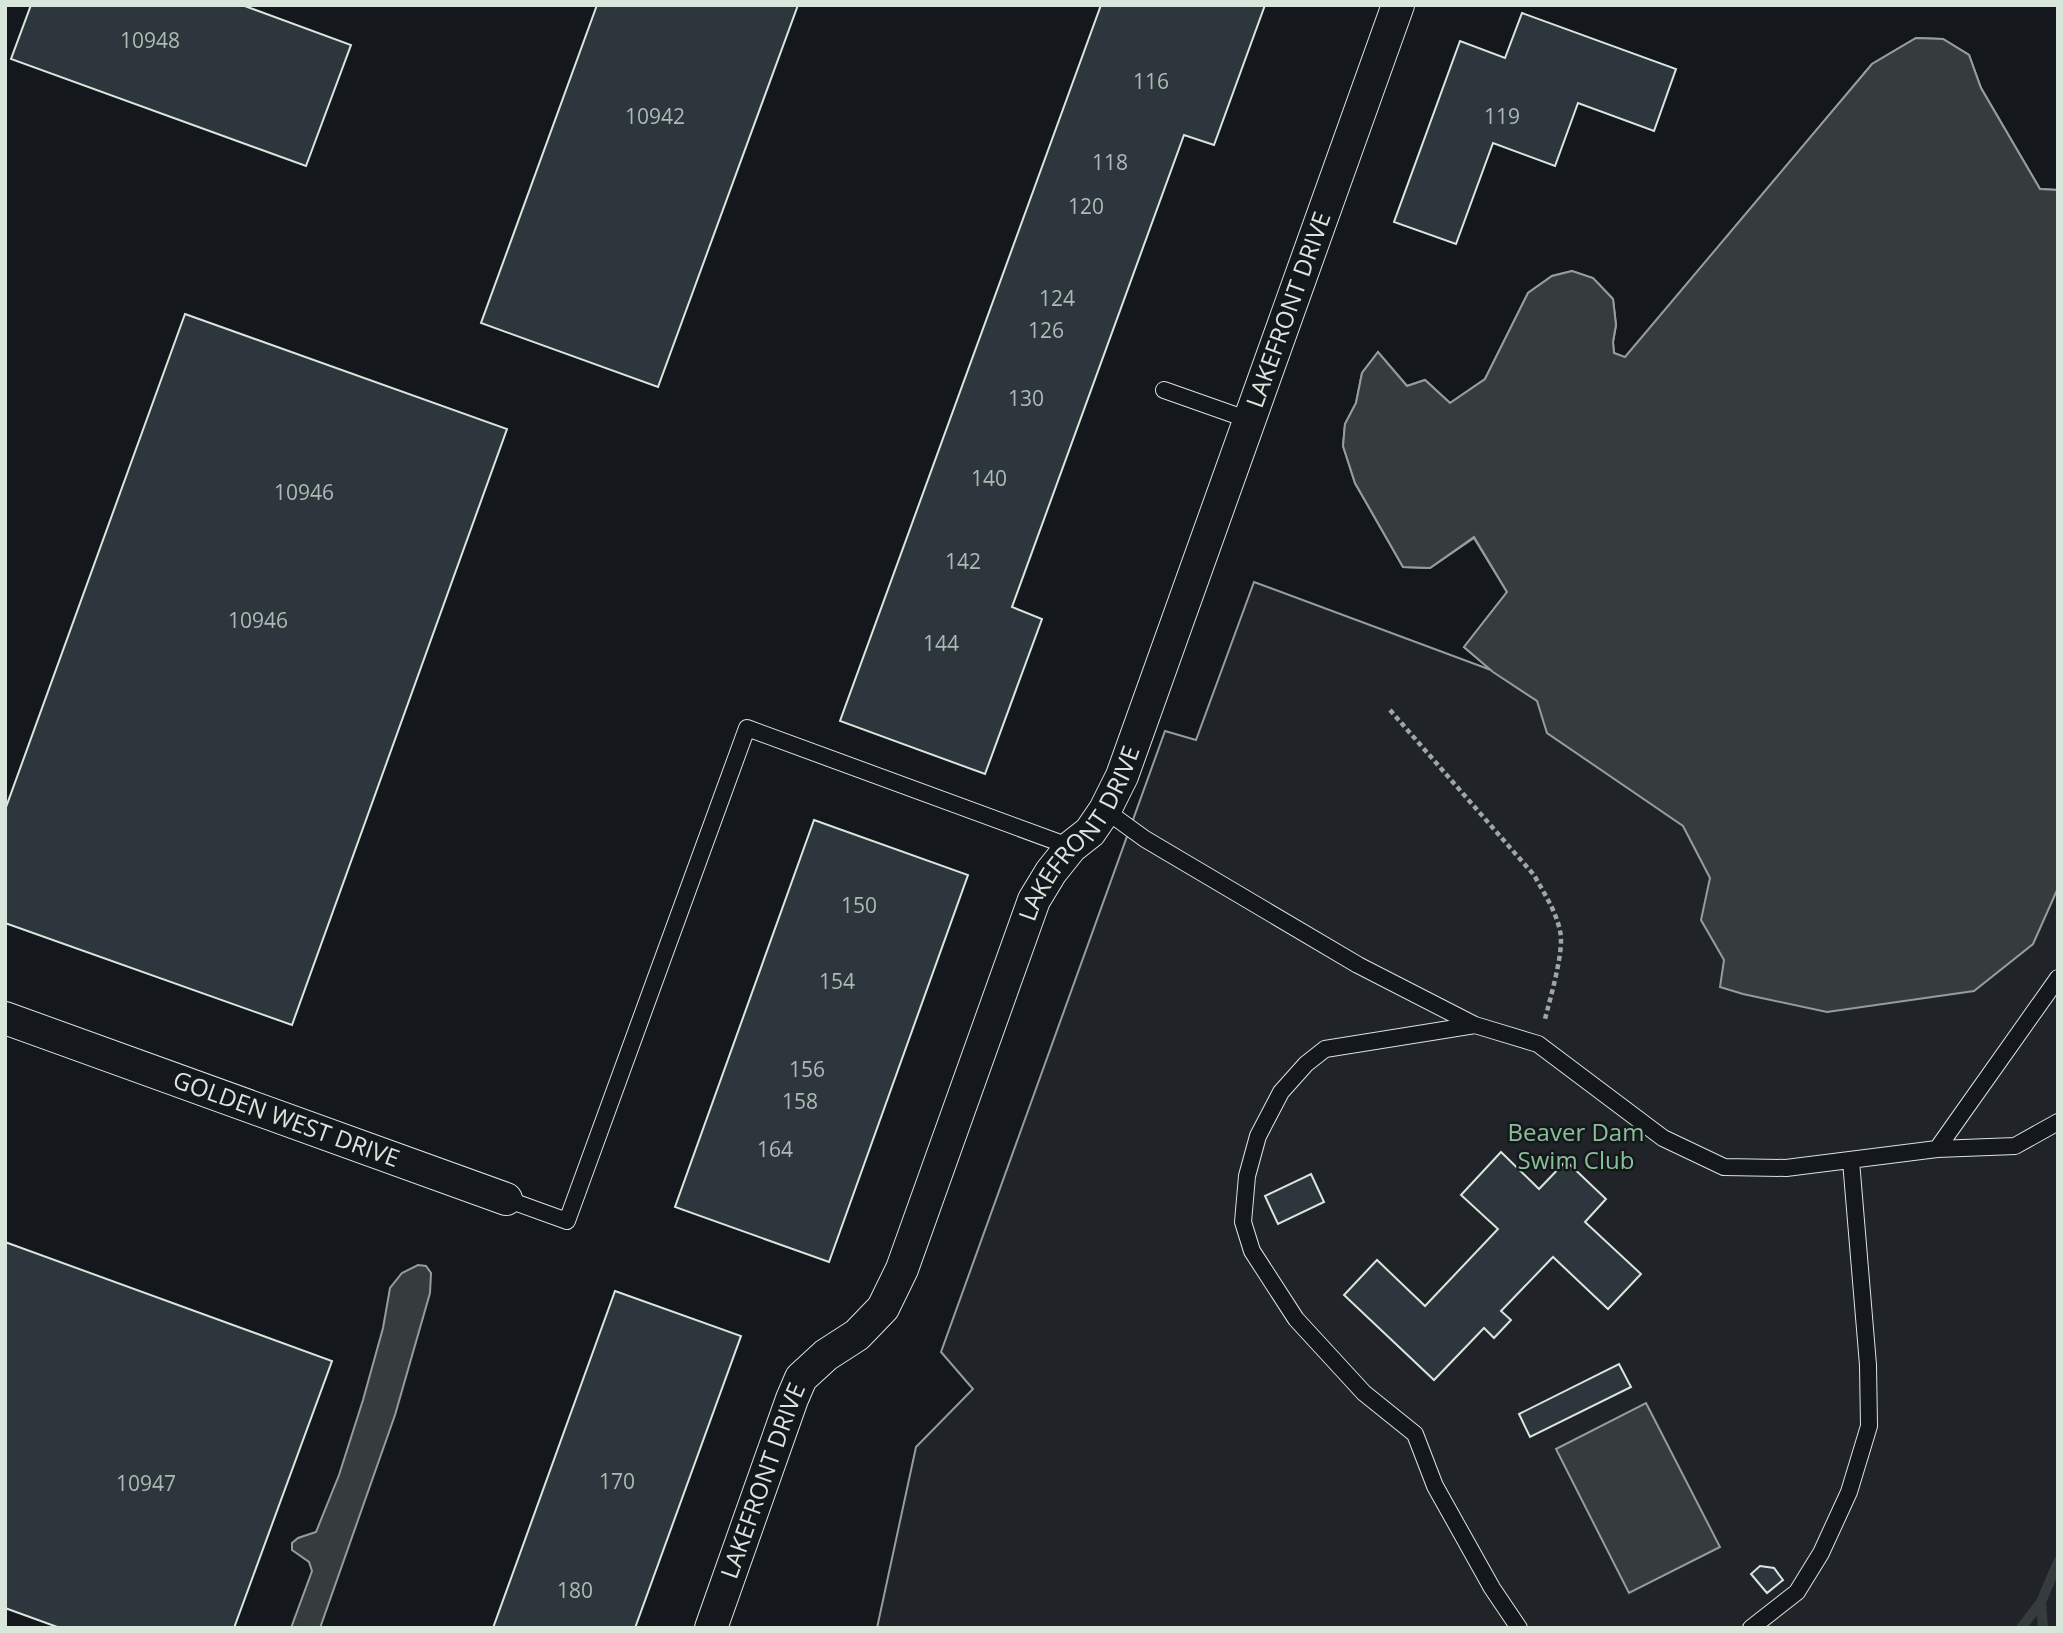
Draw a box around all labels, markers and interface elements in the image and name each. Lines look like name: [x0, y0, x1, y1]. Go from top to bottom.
house number: 10948: [120, 26, 180, 54]
house number: 116: [1133, 67, 1169, 95]
house number: 10942: [625, 102, 685, 130]
house number: 119: [1484, 102, 1520, 130]
house number: 118: [1092, 148, 1128, 176]
house number: 120: [1068, 192, 1104, 220]
street label: LAKEFRONT DRIVE: [1237, 207, 1338, 412]
house number: 124: [1039, 284, 1075, 312]
house number: 126: [1028, 316, 1064, 344]
house number: 130: [1008, 384, 1044, 412]
house number: 140: [971, 464, 1007, 492]
house number: 10946: [274, 478, 334, 506]
house number: 142: [945, 547, 981, 575]
house number: 10946: [228, 606, 288, 634]
house number: 144: [923, 629, 959, 657]
street label: LAKEFRONT DRIVE: [1010, 741, 1147, 925]
house number: 150: [841, 891, 877, 919]
house number: 154: [819, 967, 855, 995]
house number: 156: [789, 1055, 825, 1083]
street label: GOLDEN WEST DRIVE: [169, 1062, 404, 1174]
house number: 158: [782, 1087, 818, 1115]
park label: Beaver Dam Swim Club: [1508, 1115, 1644, 1176]
house number: 164: [757, 1135, 793, 1163]
street label: LAKEFRONT DRIVE: [712, 1377, 812, 1583]
house number: 170: [599, 1467, 635, 1495]
house number: 10947: [116, 1469, 176, 1497]
house number: 180: [557, 1576, 593, 1604]

